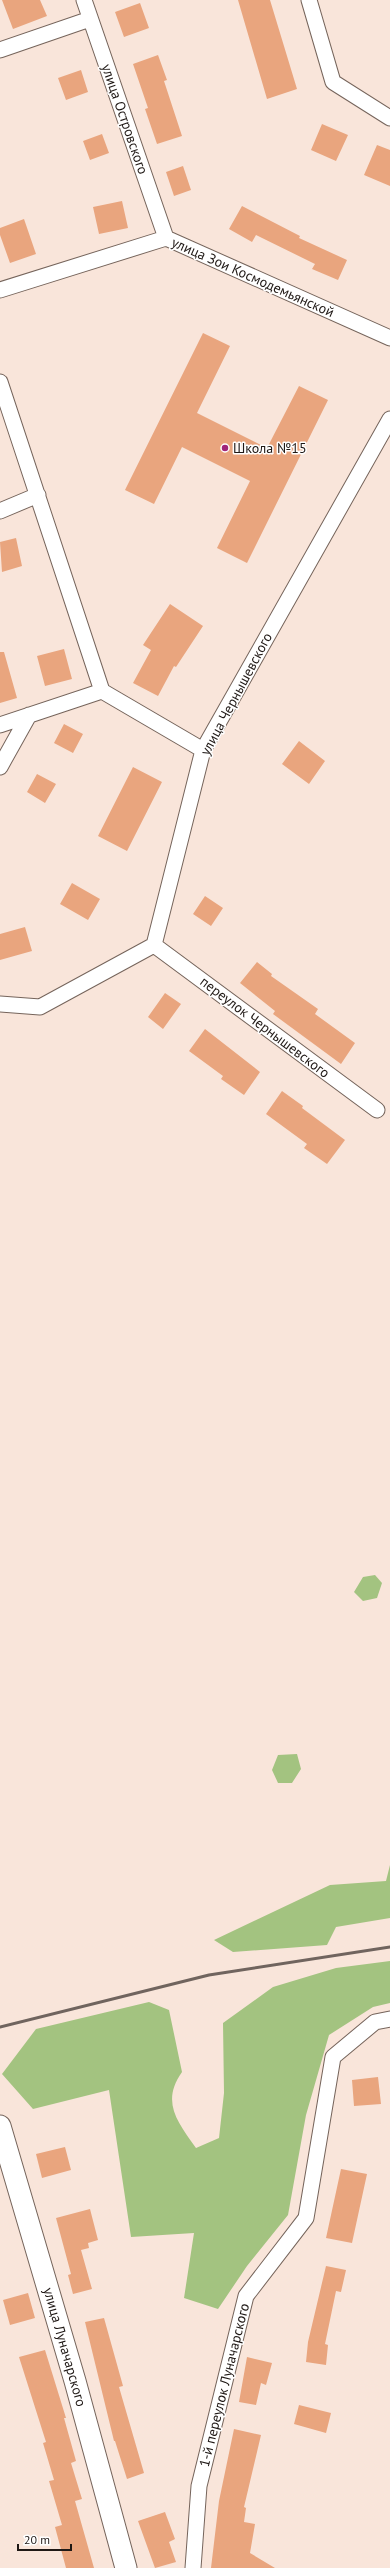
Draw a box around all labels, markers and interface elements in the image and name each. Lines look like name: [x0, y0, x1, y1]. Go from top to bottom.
street label: улица Островского: [98, 61, 152, 177]
street label: улица Зои Космодемьянской: [169, 233, 337, 321]
place label: Школа №15: [233, 439, 307, 457]
marker: Школа №15: [220, 443, 230, 453]
street label: улица Чернышевского: [196, 629, 276, 759]
street label: переулок Чернышевского: [197, 972, 333, 1082]
street label: улица Луначарского: [39, 2285, 91, 2409]
street label: 1-й переулок Луначарского: [195, 2301, 253, 2469]
scale bar: [18, 2526, 71, 2552]
text: 20 m: [24, 2532, 50, 2547]

